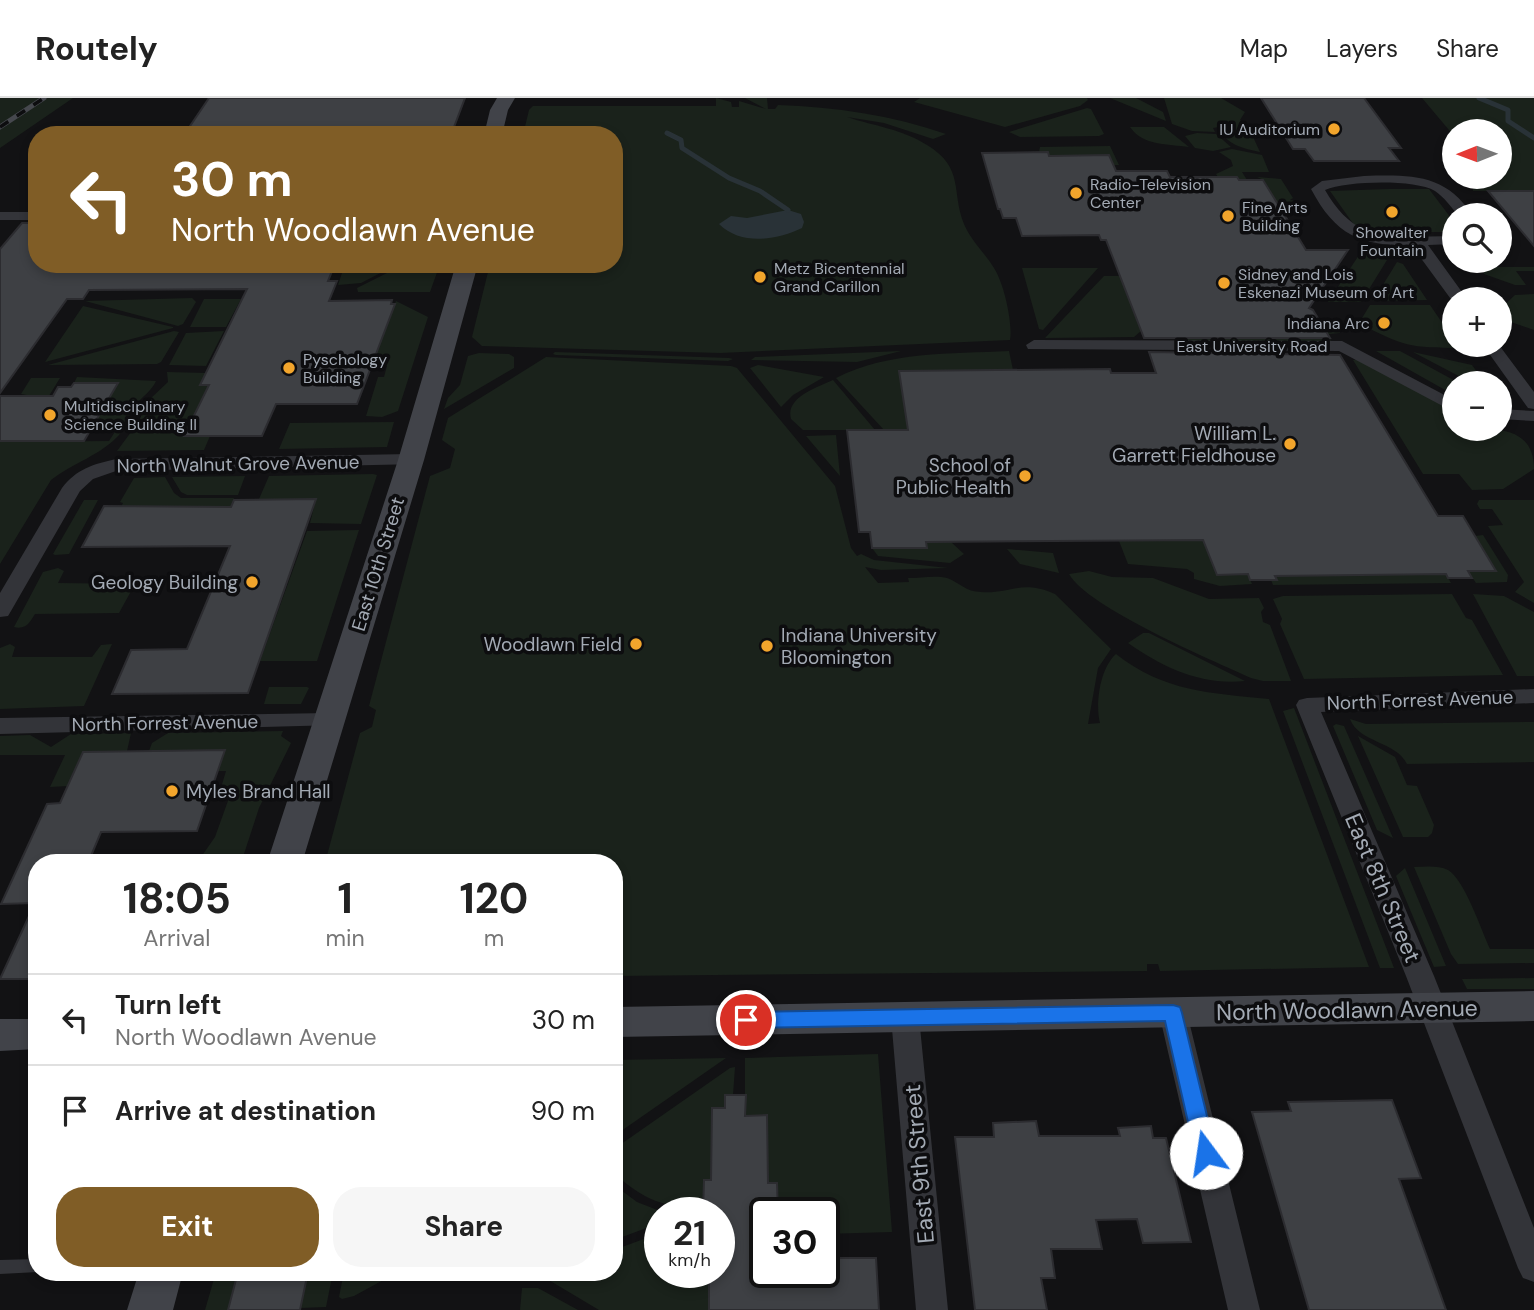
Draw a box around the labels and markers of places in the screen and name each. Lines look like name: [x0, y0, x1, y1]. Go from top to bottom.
place label: IU Auditorium: [1219, 119, 1320, 140]
marker: IU Auditorium: [1326, 121, 1342, 137]
place label: Radio-Television Center: [1090, 174, 1211, 213]
marker: Radio-Television Center: [1068, 185, 1084, 201]
place label: Fine Arts Building: [1242, 197, 1308, 236]
marker: Showalter Fountain: [1384, 204, 1400, 220]
marker: Fine Arts Building: [1220, 208, 1236, 224]
place label: Showalter Fountain: [1356, 222, 1429, 261]
place label: Metz Bicentennial Grand Carillon: [774, 258, 905, 297]
place label: Sidney and Lois Eskenazi Museum of Art: [1238, 264, 1414, 303]
marker: Metz Bicentennial Grand Carillon: [752, 269, 768, 285]
marker: Sidney and Lois Eskenazi Museum of Art: [1216, 275, 1232, 291]
place label: Indiana Arc: [1287, 313, 1370, 334]
marker: Indiana Arc: [1376, 315, 1392, 331]
place label: Pyschology Building: [303, 349, 387, 388]
marker: Pyschology Building: [281, 360, 297, 376]
place label: Multidisciplinary Science Building II: [64, 396, 197, 435]
marker: Multidisciplinary Science Building II: [42, 407, 58, 423]
place label: William L. Garrett Fieldhouse: [1112, 421, 1276, 468]
marker: William L. Garrett Fieldhouse: [1282, 436, 1298, 452]
place label: School of Public Health: [896, 453, 1011, 500]
marker: School of Public Health: [1017, 468, 1033, 484]
place label: Geology Building: [91, 570, 238, 595]
marker: Geology Building: [244, 574, 260, 590]
place label: Indiana University Bloomington: [781, 623, 937, 670]
place label: Woodlawn Field: [484, 632, 622, 657]
marker: Woodlawn Field: [628, 636, 644, 652]
marker: Indiana University Bloomington: [759, 638, 775, 654]
place label: Myles Brand Hall: [186, 779, 331, 804]
marker: Myles Brand Hall: [164, 783, 180, 799]
pin: [716, 990, 776, 1050]

